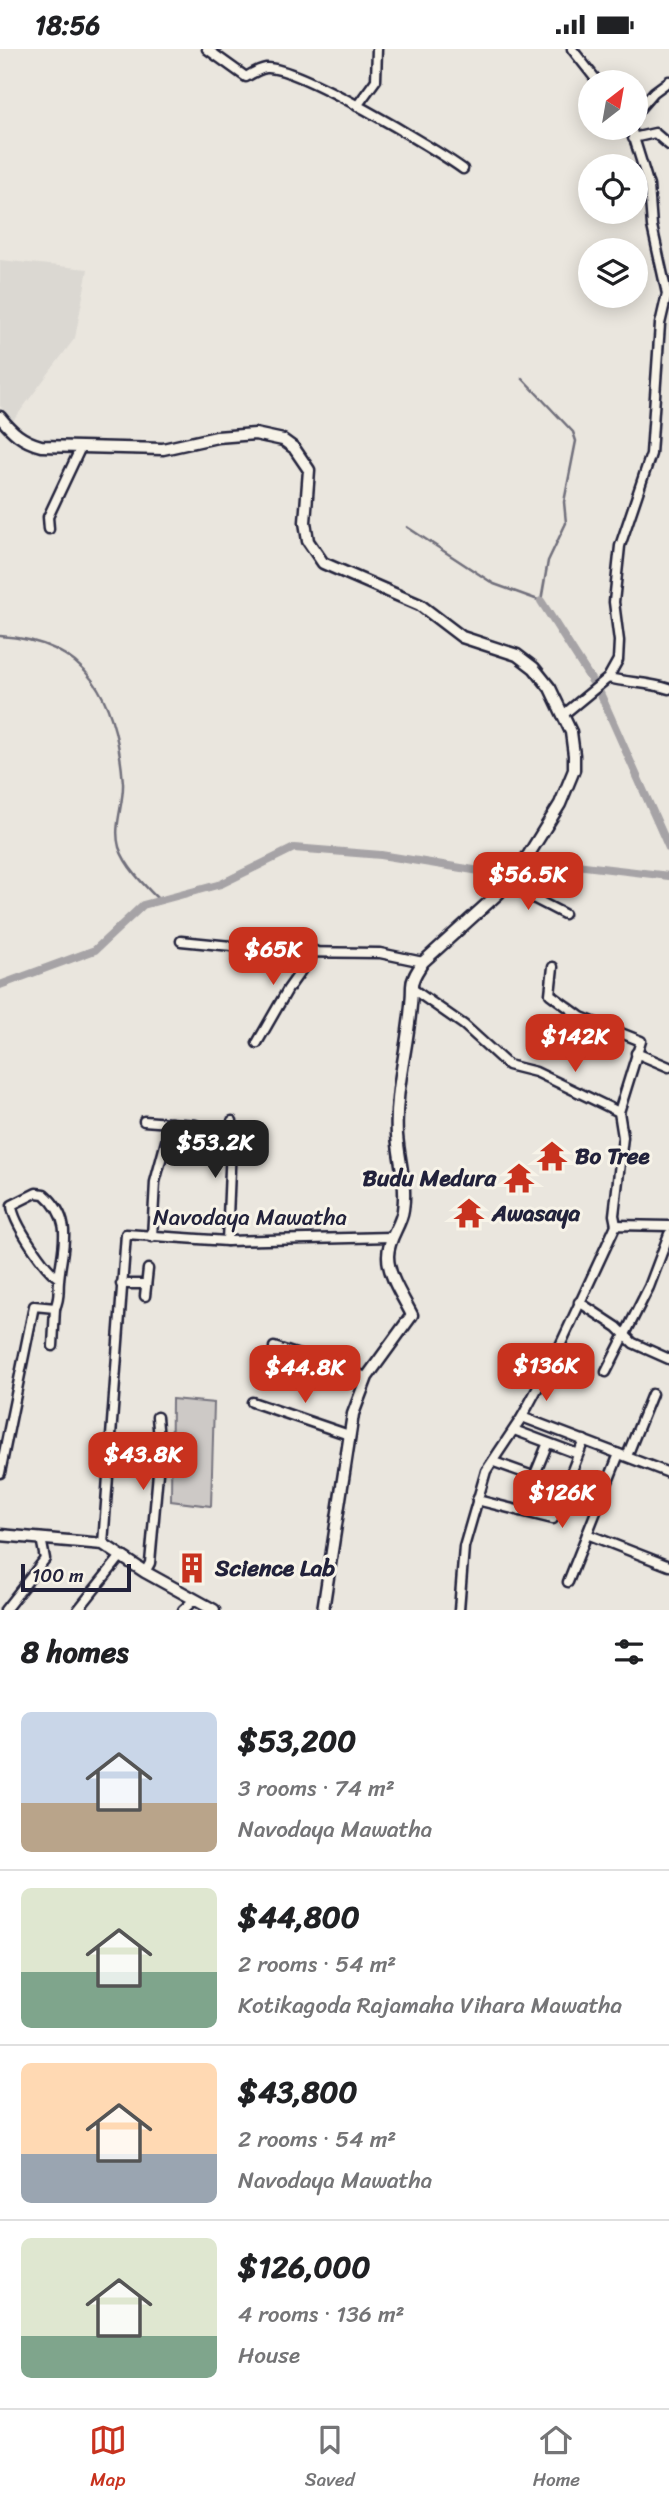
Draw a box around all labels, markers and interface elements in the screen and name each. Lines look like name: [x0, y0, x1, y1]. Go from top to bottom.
text: 18:56: [35, 2, 100, 48]
north arrow: [578, 70, 648, 140]
map controls: [578, 70, 648, 308]
button: locate: [578, 154, 648, 224]
button: layers: [578, 238, 648, 308]
pin: $56.5K: [471, 853, 585, 912]
text: $56.5K: [489, 854, 567, 895]
pin: $65K: [232, 927, 314, 987]
text: $65K: [245, 929, 301, 970]
pin: $142K: [526, 1014, 624, 1074]
text: $142K: [542, 1016, 608, 1057]
pin: $53.2K: [158, 1121, 272, 1180]
text: $53.2K: [177, 1122, 253, 1163]
place label: Bo Tree: [575, 1136, 651, 1177]
temple icon: Bo Tree: [535, 1139, 569, 1173]
place label: Budu Medura: [363, 1158, 497, 1199]
temple icon: Budu Medura: [502, 1161, 536, 1195]
place label: Awasaya: [491, 1193, 580, 1234]
temple icon: Awasaya: [452, 1196, 486, 1230]
street label: Navodaya Mawatha: [153, 1197, 347, 1238]
pin: $136K: [497, 1343, 595, 1403]
pin: $44.8K: [248, 1345, 362, 1405]
text: $136K: [513, 1345, 579, 1386]
text: $44.8K: [265, 1347, 345, 1388]
pin: $43.8K: [86, 1433, 200, 1492]
text: $43.8K: [104, 1434, 182, 1475]
pin: $126K: [513, 1471, 611, 1530]
text: $126K: [529, 1472, 595, 1513]
place label: Science Lab: [214, 1548, 335, 1589]
building icon: Science Lab: [175, 1551, 209, 1585]
text: 100 m: [32, 1559, 84, 1592]
scale bar: [21, 1561, 131, 1593]
text: 8 homes: [21, 1625, 129, 1679]
icon: filters: [610, 1633, 648, 1671]
text: $53,200: [238, 1714, 356, 1768]
icon: home: [77, 1740, 161, 1824]
text: 3 rooms · 74 m²: [238, 1768, 395, 1809]
text: Navodaya Mawatha: [238, 1809, 432, 1850]
text: $44,800: [238, 1890, 360, 1944]
icon: home: [77, 1916, 161, 2000]
text: 2 rooms · 54 m²: [238, 1944, 396, 1985]
text: Kotikagoda Rajamaha Vihara Mawatha: [238, 1985, 622, 2026]
text: $43,800: [238, 2065, 358, 2119]
icon: home: [77, 2091, 161, 2175]
text: 2 rooms · 54 m²: [238, 2119, 396, 2160]
text: Navodaya Mawatha: [238, 2160, 432, 2201]
text: $126,000: [238, 2240, 370, 2294]
icon: home: [77, 2266, 161, 2350]
text: 4 rooms · 136 m²: [238, 2294, 405, 2335]
text: House: [238, 2335, 300, 2376]
tab: Map: [89, 2421, 127, 2496]
tab: Saved: [305, 2421, 355, 2496]
tab: Home: [533, 2421, 580, 2496]

